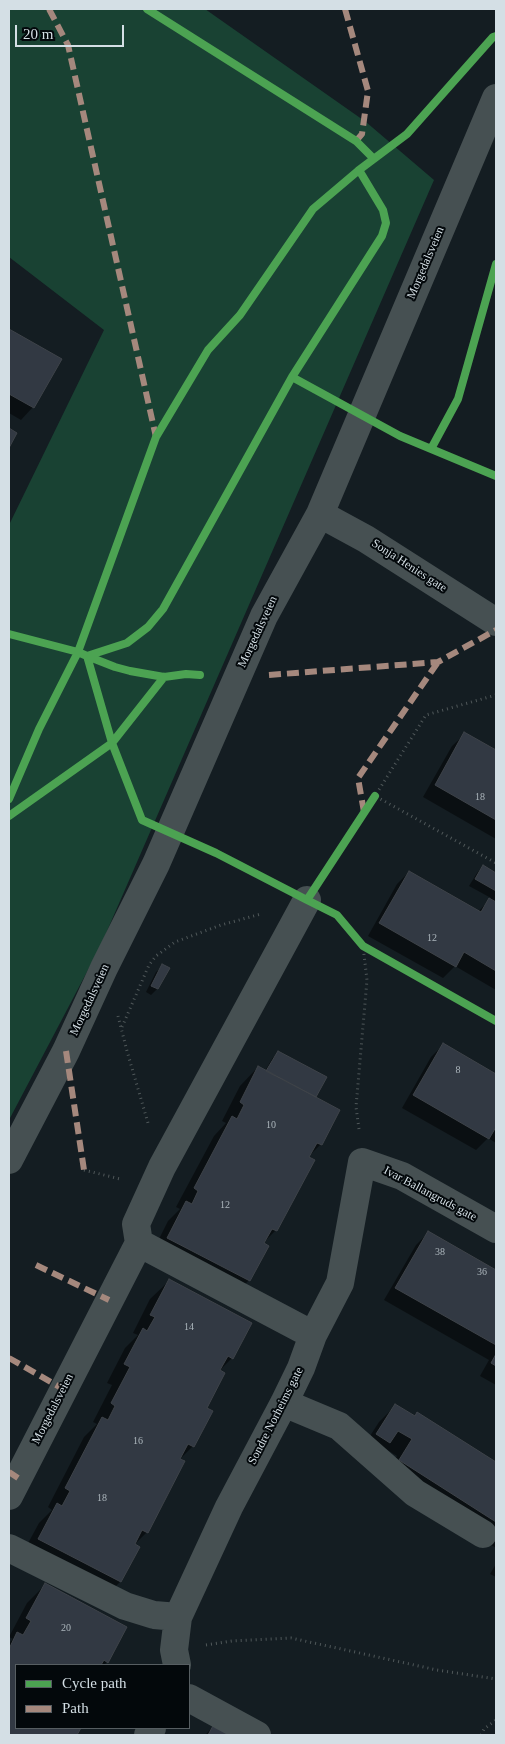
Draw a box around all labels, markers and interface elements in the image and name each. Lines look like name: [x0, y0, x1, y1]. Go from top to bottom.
scale bar: [18, 15, 126, 47]
text: 20 m: [23, 26, 53, 42]
street label: Morgedalsveien: [404, 225, 448, 301]
street label: Sonja Henies gate: [369, 536, 449, 596]
street label: Morgedalsveien: [235, 594, 281, 670]
house number: 18: [475, 791, 485, 803]
house number: 12: [427, 932, 437, 944]
street label: Morgedalsveien: [67, 962, 113, 1038]
house number: 8: [456, 1064, 460, 1076]
house number: 10: [266, 1119, 276, 1131]
street label: Ivar Ballangruds gate: [381, 1163, 479, 1225]
house number: 12: [220, 1199, 230, 1211]
house number: 38: [435, 1246, 445, 1258]
house number: 36: [477, 1266, 487, 1278]
house number: 14: [184, 1321, 194, 1333]
street label: Sondre Norheims gate: [245, 1365, 307, 1467]
street label: Morgedalsveien: [29, 1371, 77, 1447]
house number: 16: [133, 1435, 143, 1447]
house number: 18: [97, 1492, 107, 1504]
house number: 20: [61, 1622, 71, 1634]
legend: [15, 1664, 190, 1729]
text: Cycle path: [62, 1675, 127, 1691]
text: Path: [62, 1700, 89, 1716]

